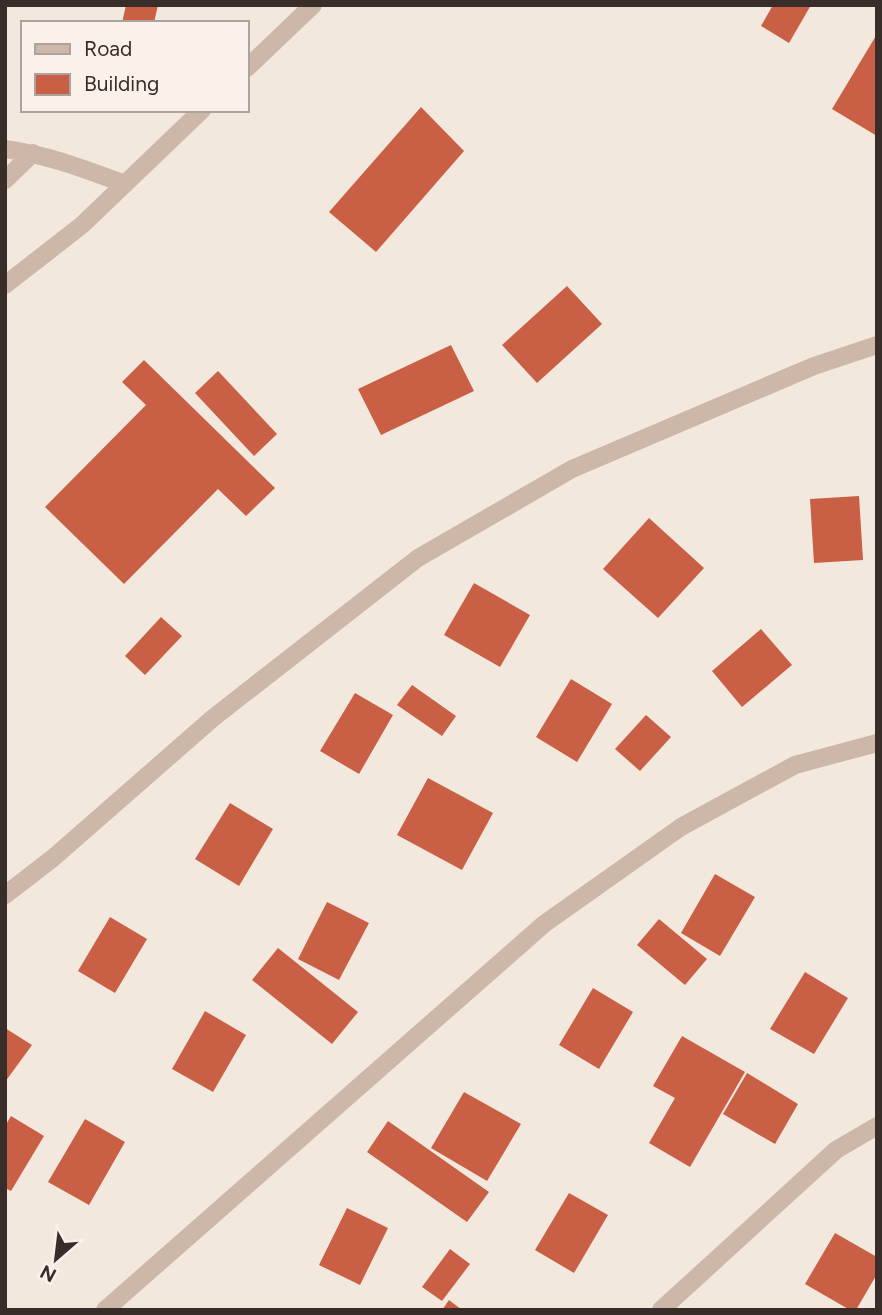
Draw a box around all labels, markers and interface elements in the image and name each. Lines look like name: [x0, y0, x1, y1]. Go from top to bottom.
legend: [21, 21, 248, 112]
text: Road: [84, 36, 132, 61]
text: Building: [84, 71, 159, 96]
north arrow: [21, 1224, 91, 1294]
text: N: [36, 1260, 60, 1287]

